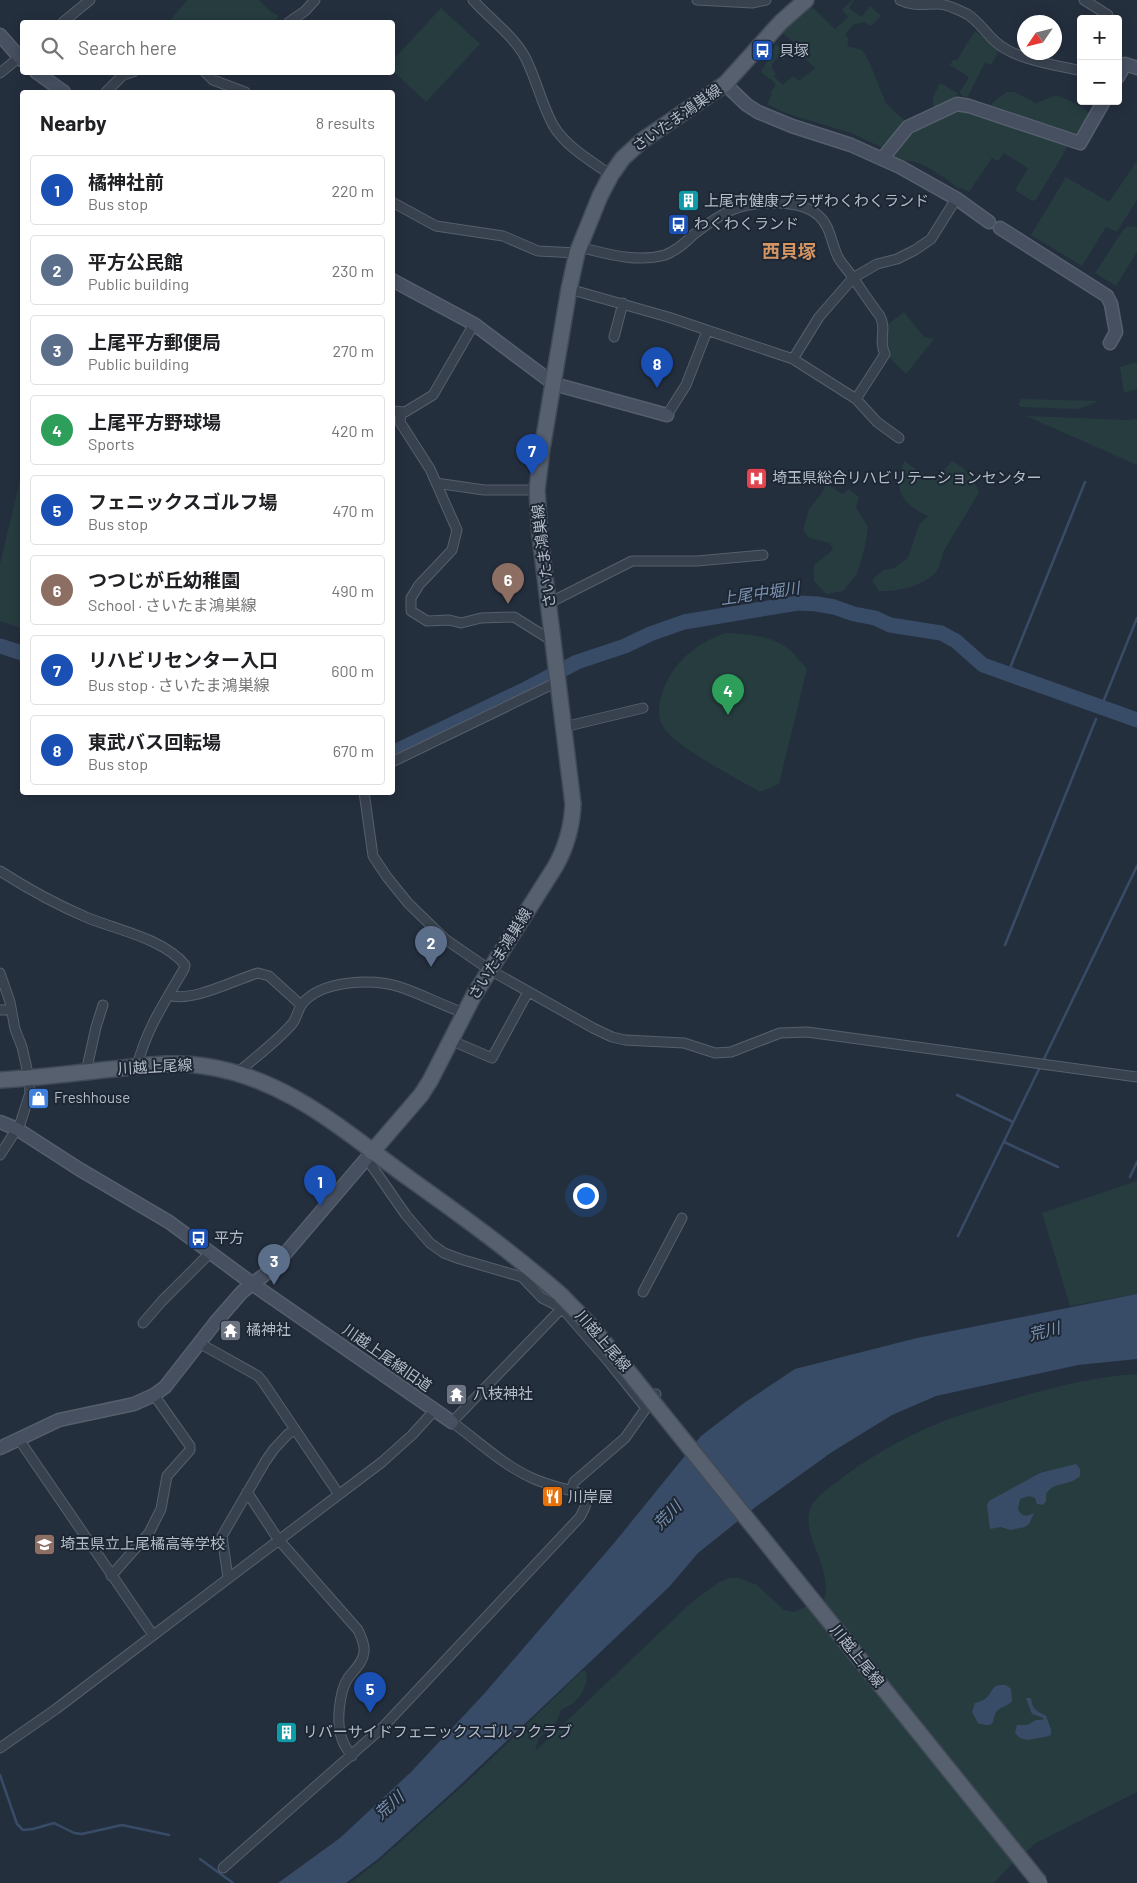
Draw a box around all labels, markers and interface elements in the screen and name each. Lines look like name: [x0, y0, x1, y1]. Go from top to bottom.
north arrow: [1017, 15, 1062, 60]
map controls: [1077, 15, 1122, 105]
button: +: [1077, 15, 1122, 60]
search box: [20, 20, 395, 75]
icon: search: [38, 34, 66, 62]
text: Search here: [78, 36, 177, 59]
bus stop icon: 貝塚: [751, 39, 775, 63]
place label: 貝塚: [779, 41, 809, 59]
button: −: [1077, 60, 1122, 105]
street label: さいたま鴻巣線: [628, 80, 724, 155]
text: Nearby: [40, 110, 106, 135]
text: 8 results: [316, 113, 375, 132]
text: 橘神社前: [88, 170, 164, 193]
text: 1: [54, 181, 60, 200]
text: 220 m: [331, 181, 374, 200]
building icon: 上尾市健康プラザわくわくランド: [676, 189, 700, 213]
place label: 上尾市健康プラザわくわくランド: [704, 191, 929, 209]
text: Bus stop: [88, 194, 148, 213]
bus stop icon: わくわくランド: [666, 212, 690, 236]
place label: わくわくランド: [694, 214, 799, 232]
district label: 西貝塚: [762, 240, 816, 262]
text: 平方公民館: [88, 250, 183, 273]
text: 2: [53, 261, 61, 280]
text: 230 m: [332, 261, 374, 280]
text: Public building: [88, 274, 189, 293]
text: 上尾平方郵便局: [88, 330, 221, 353]
text: 3: [53, 341, 61, 360]
text: 270 m: [332, 341, 374, 360]
pin: 8: [641, 347, 673, 388]
text: Public building: [88, 354, 189, 373]
text: 上尾平方野球場: [88, 410, 221, 433]
text: 4: [52, 421, 62, 440]
text: 420 m: [331, 421, 374, 440]
text: Sports: [88, 434, 134, 453]
pin: 7: [516, 434, 548, 475]
hospital icon: 埼玉県総合リハビリテーションセンター: [744, 466, 768, 490]
place label: 埼玉県総合リハビリテーションセンター: [772, 468, 1042, 486]
text: フェニックスゴルフ場: [88, 490, 277, 513]
text: 5: [53, 501, 61, 520]
text: 470 m: [333, 501, 374, 520]
street label: さいたま鴻巣線: [528, 503, 558, 609]
text: Bus stop: [88, 514, 148, 533]
pin: 6: [492, 563, 524, 604]
text: つつじが丘幼稚園: [88, 568, 240, 591]
water label: 上尾中堀川: [719, 577, 803, 607]
text: 6: [53, 581, 61, 600]
text: 490 m: [331, 581, 374, 600]
text: School · さいたま鴻巣線: [88, 595, 257, 614]
text: リハビリセンター入口: [88, 648, 278, 671]
text: 7: [53, 661, 61, 680]
text: 600 m: [331, 661, 374, 680]
pin: 4: [712, 674, 744, 715]
text: Bus stop · さいたま鴻巣線: [88, 675, 269, 694]
text: 東武バス回転場: [88, 730, 221, 753]
text: 8: [53, 741, 61, 760]
text: 670 m: [333, 741, 374, 760]
text: Bus stop: [88, 754, 148, 773]
street label: さいたま鴻巣線: [464, 904, 534, 1003]
pin: 2: [415, 926, 447, 967]
street label: 川越上尾線: [117, 1055, 193, 1077]
shop icon: Freshhouse: [26, 1086, 50, 1110]
place label: Freshhouse: [54, 1088, 130, 1106]
pin: 1: [304, 1165, 336, 1206]
your location: [573, 1183, 599, 1209]
bus stop icon: 平方: [186, 1226, 210, 1250]
place label: 平方: [214, 1228, 244, 1246]
pin: 3: [258, 1244, 290, 1285]
street label: 川越上尾線: [572, 1306, 635, 1375]
water label: 荒川: [1026, 1317, 1064, 1344]
temple icon: 橘神社: [218, 1318, 242, 1342]
place label: 橘神社: [246, 1320, 291, 1338]
street label: 川越上尾線旧道: [339, 1320, 436, 1395]
temple icon: 八枝神社: [445, 1382, 469, 1406]
place label: 八枝神社: [473, 1384, 533, 1402]
restaurant icon: 川岸屋: [540, 1485, 564, 1509]
place label: 川岸屋: [568, 1487, 613, 1505]
water label: 荒川: [649, 1495, 686, 1533]
school or university icon: 埼玉県立上尾橘高等学校: [32, 1532, 56, 1556]
place label: 埼玉県立上尾橘高等学校: [60, 1534, 225, 1552]
street label: 川越上尾線: [827, 1621, 888, 1690]
pin: 5: [354, 1672, 386, 1713]
building icon: リバーサイドフェニックスゴルフクラブ: [275, 1720, 299, 1744]
place label: リバーサイドフェニックスゴルフクラブ: [303, 1722, 572, 1740]
water label: 荒川: [370, 1786, 408, 1822]

